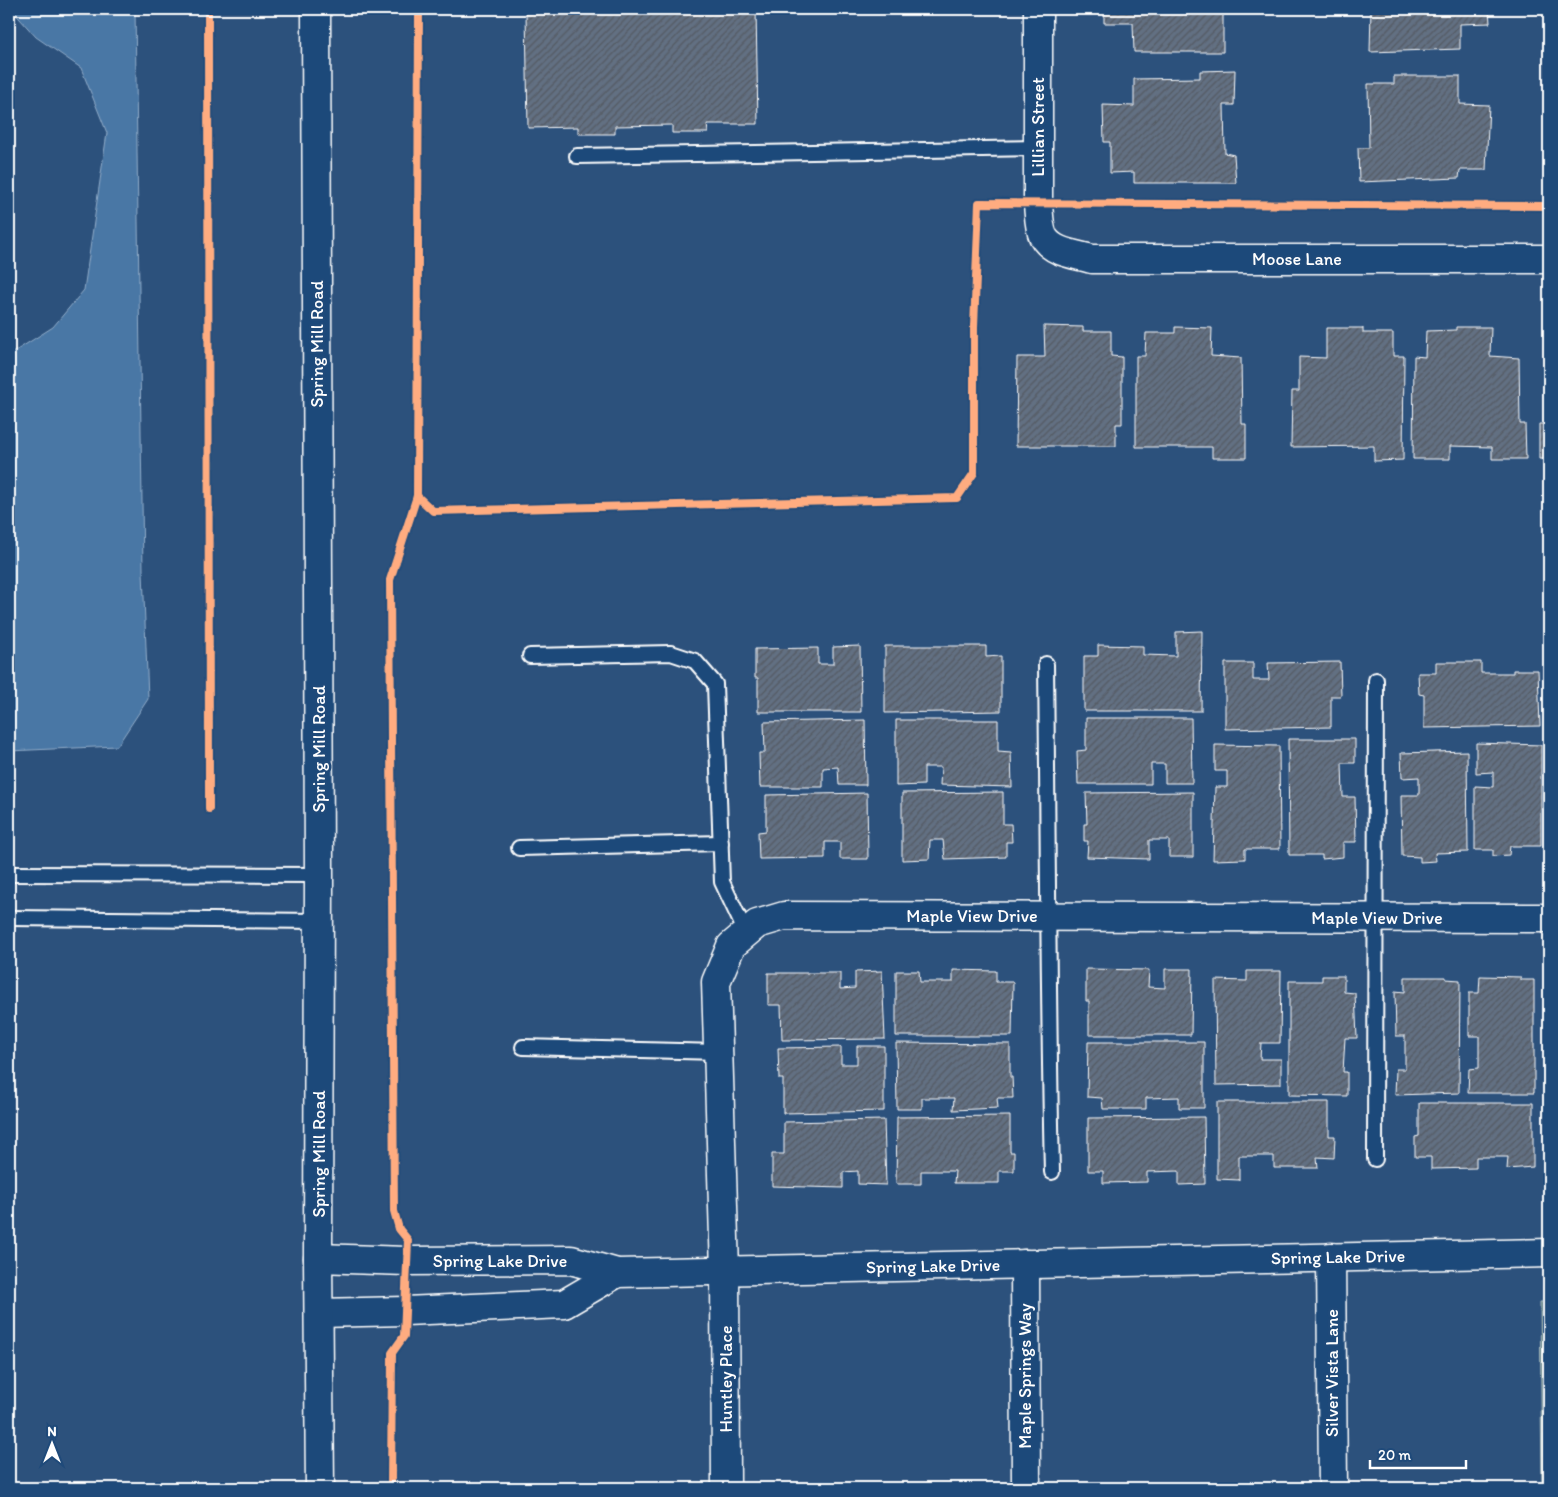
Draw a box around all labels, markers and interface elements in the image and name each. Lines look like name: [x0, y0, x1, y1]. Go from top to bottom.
street label: Lillian Street: [1027, 77, 1049, 177]
street label: Moose Lane: [1252, 248, 1342, 270]
street label: Spring Mill Road: [306, 280, 328, 408]
street label: Spring Mill Road: [308, 685, 330, 813]
street label: Maple View Drive: [906, 905, 1038, 927]
street label: Maple View Drive: [1311, 907, 1443, 929]
street label: Spring Mill Road: [308, 1090, 330, 1218]
street label: Spring Lake Drive: [1271, 1245, 1405, 1269]
street label: Spring Lake Drive: [433, 1250, 567, 1272]
street label: Spring Lake Drive: [866, 1254, 1000, 1278]
street label: Maple Springs Way: [1014, 1303, 1036, 1449]
street label: Silver Vista Lane: [1321, 1309, 1343, 1437]
street label: Huntley Place: [715, 1325, 737, 1433]
north arrow: [28, 1420, 78, 1470]
text: N: [47, 1423, 57, 1440]
scale bar: [1370, 1437, 1467, 1469]
text: 20 m: [1378, 1446, 1412, 1464]

